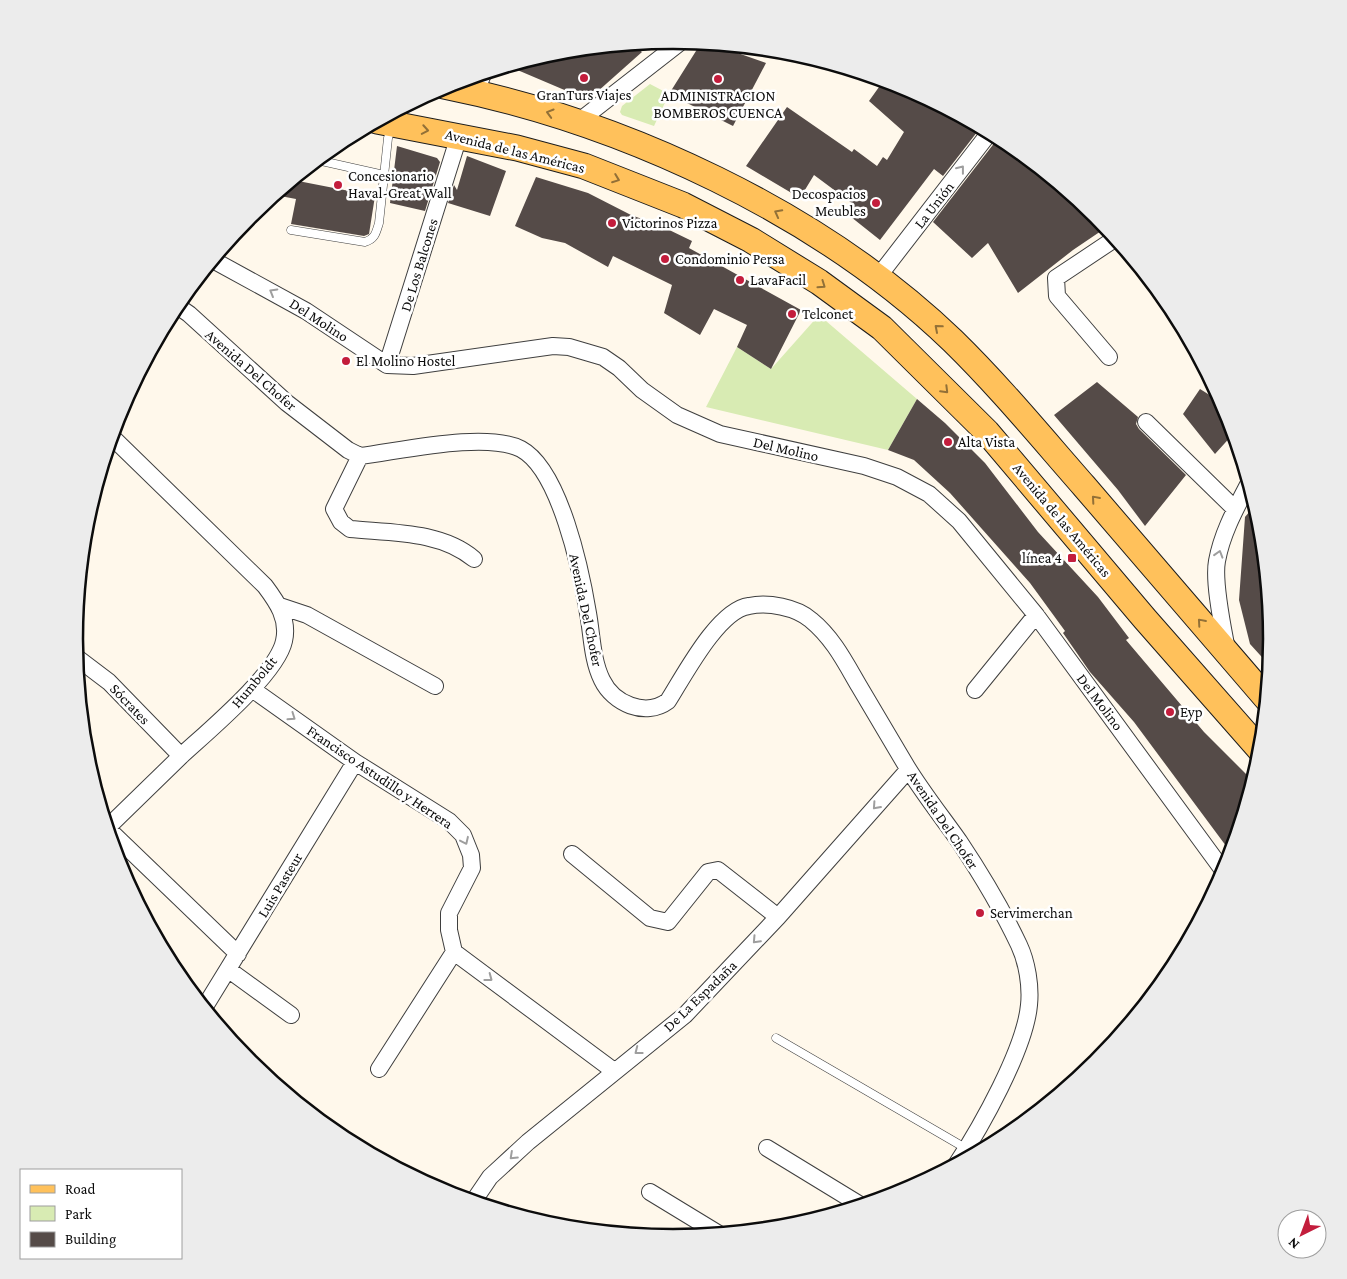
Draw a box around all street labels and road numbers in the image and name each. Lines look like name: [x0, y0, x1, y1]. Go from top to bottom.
street label: Avenida de las Américas: [443, 126, 587, 176]
street label: La Unión: [911, 179, 957, 231]
street label: De Los Balcones: [397, 217, 441, 313]
street label: Del Molino: [287, 295, 351, 345]
street label: Avenida Del Chofer: [202, 326, 300, 414]
street label: Del Molino: [752, 434, 820, 464]
street label: Avenida de las Américas: [1010, 460, 1114, 580]
street label: Avenida Del Chofer: [566, 552, 606, 669]
street label: Humboldt: [228, 652, 281, 711]
street label: Del Molino: [1074, 671, 1126, 733]
street label: Sócrates: [107, 680, 153, 728]
street label: Francisco Astudillo y Herrera: [304, 722, 456, 833]
street label: Avenida Del Chofer: [904, 768, 982, 873]
street label: Luis Pasteur: [254, 849, 306, 920]
street label: De La Espadaña: [660, 957, 741, 1036]

